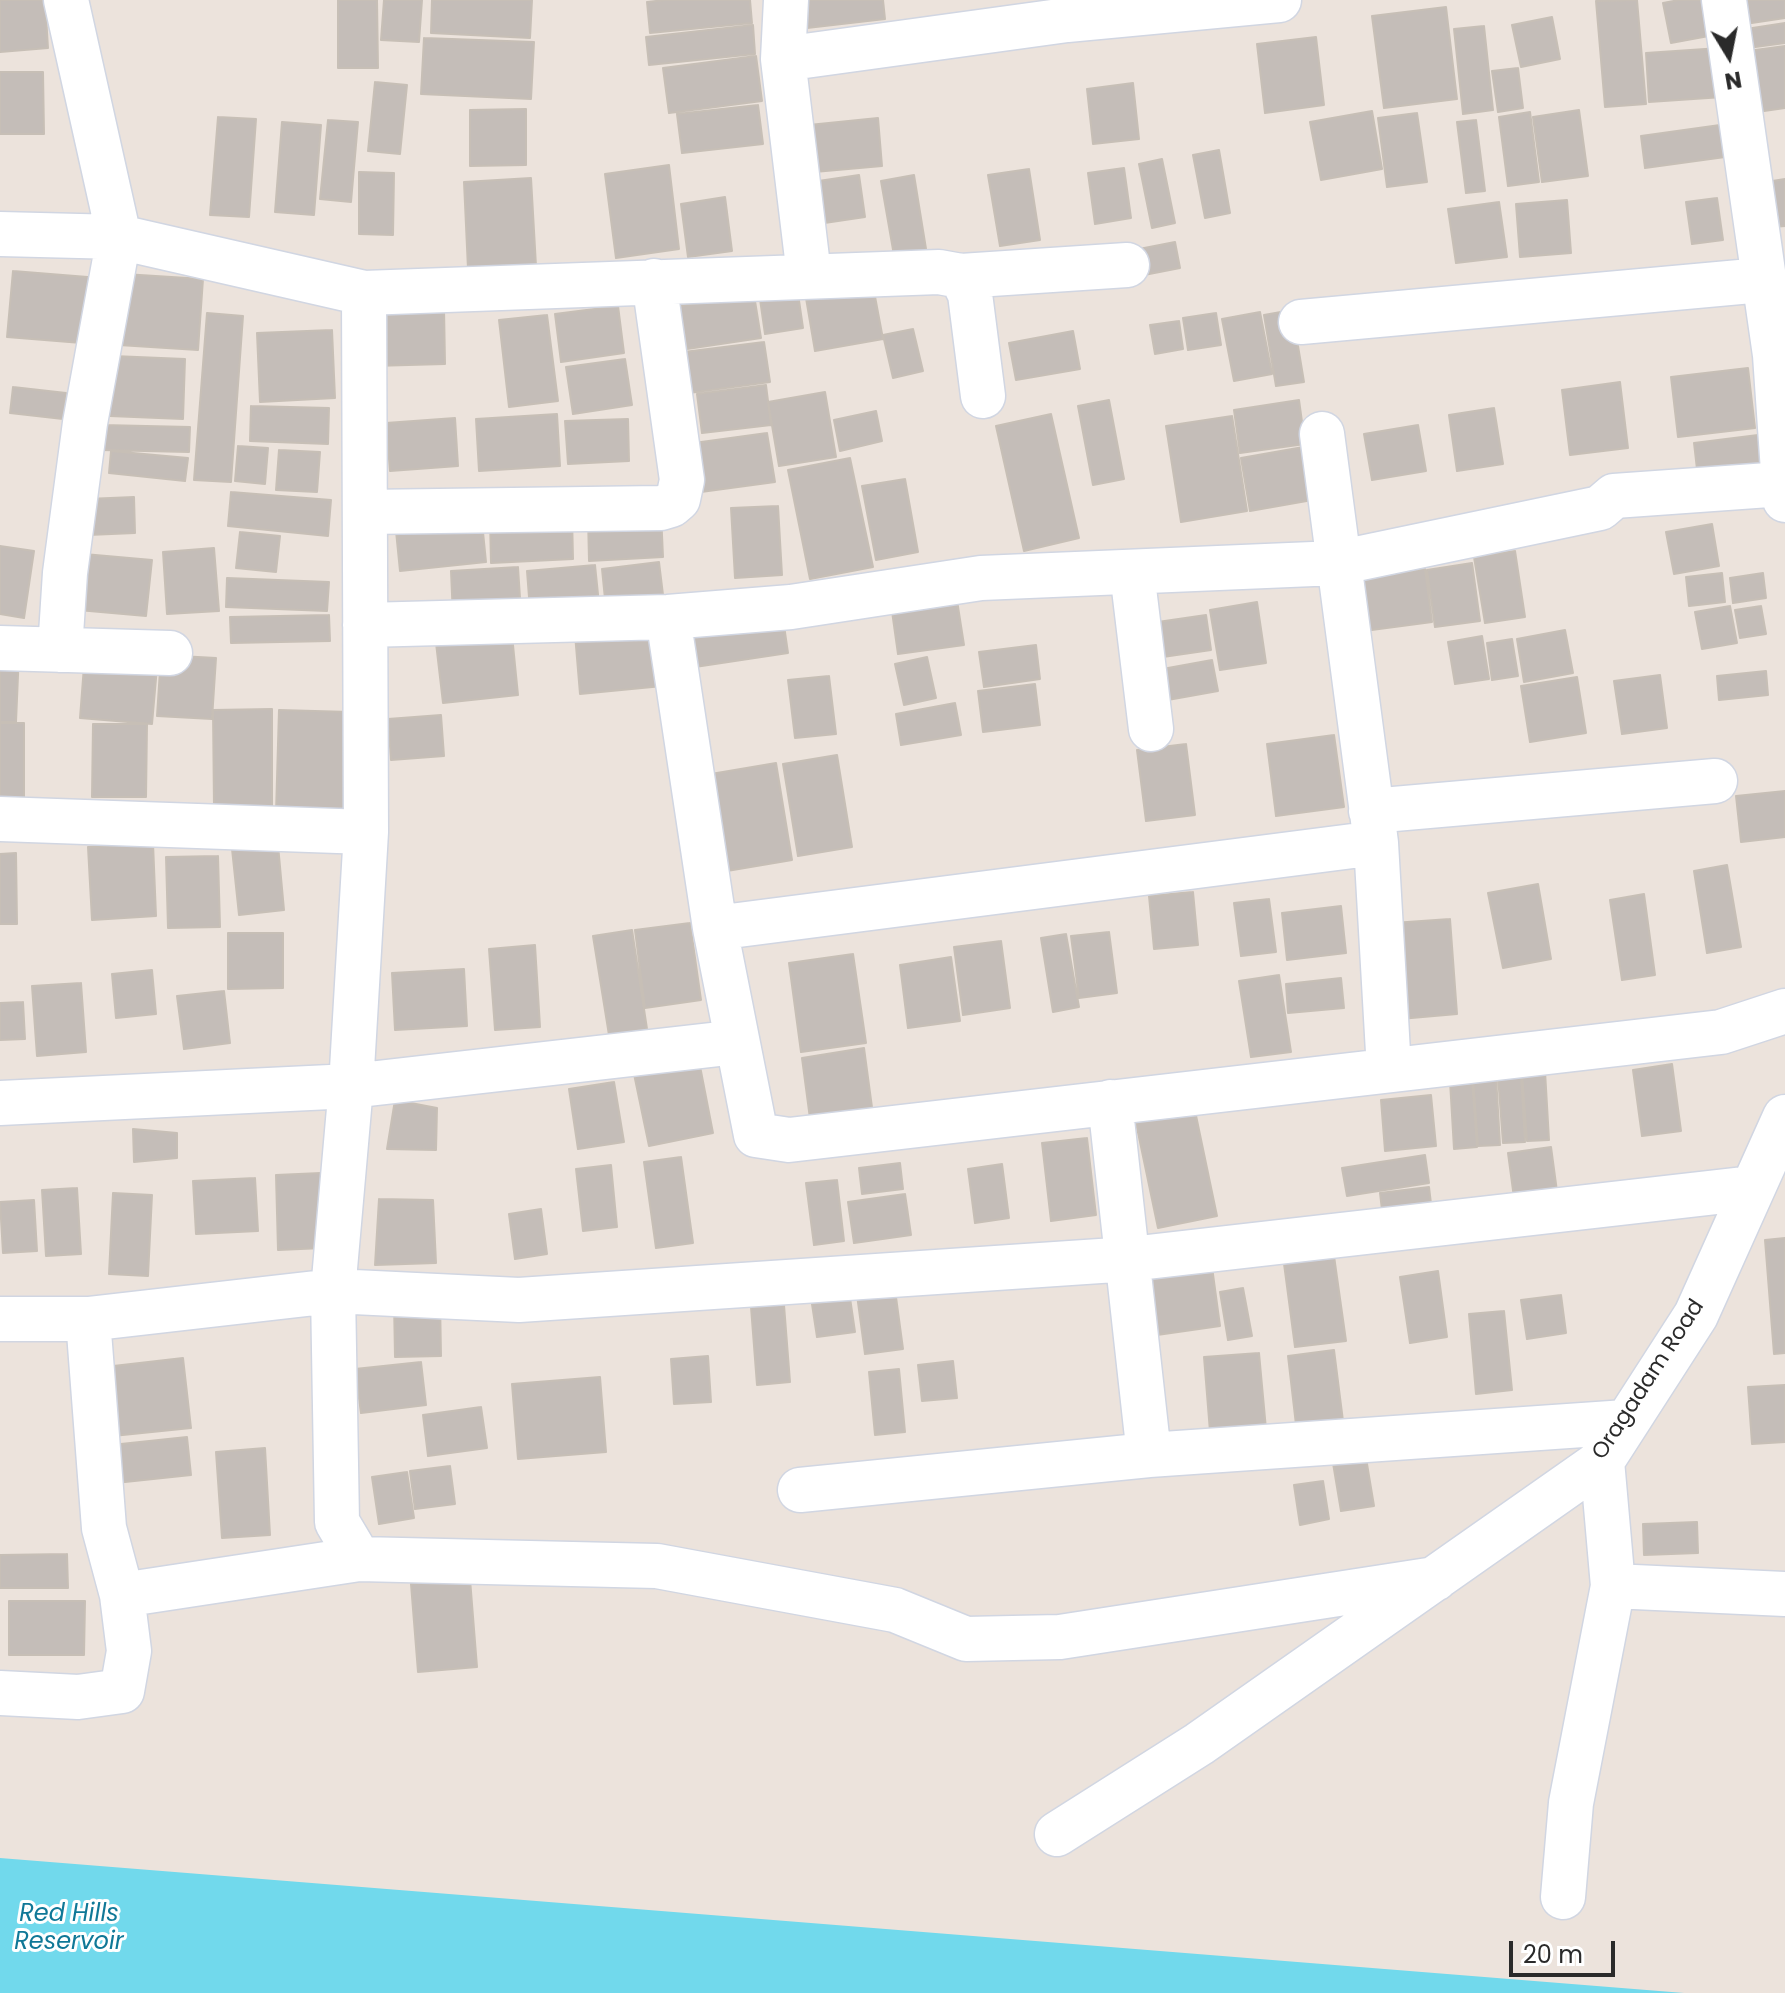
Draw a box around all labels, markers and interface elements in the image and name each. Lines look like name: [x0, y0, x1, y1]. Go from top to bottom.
north arrow: [1689, 16, 1769, 96]
text: N: [1722, 63, 1744, 97]
street label: Oragadam Road: [1587, 1295, 1711, 1465]
water label: Red Hills Reservoir: [14, 1901, 124, 1957]
scale bar: [1513, 1925, 1619, 1975]
text: 20 m: [1523, 1938, 1583, 1971]

